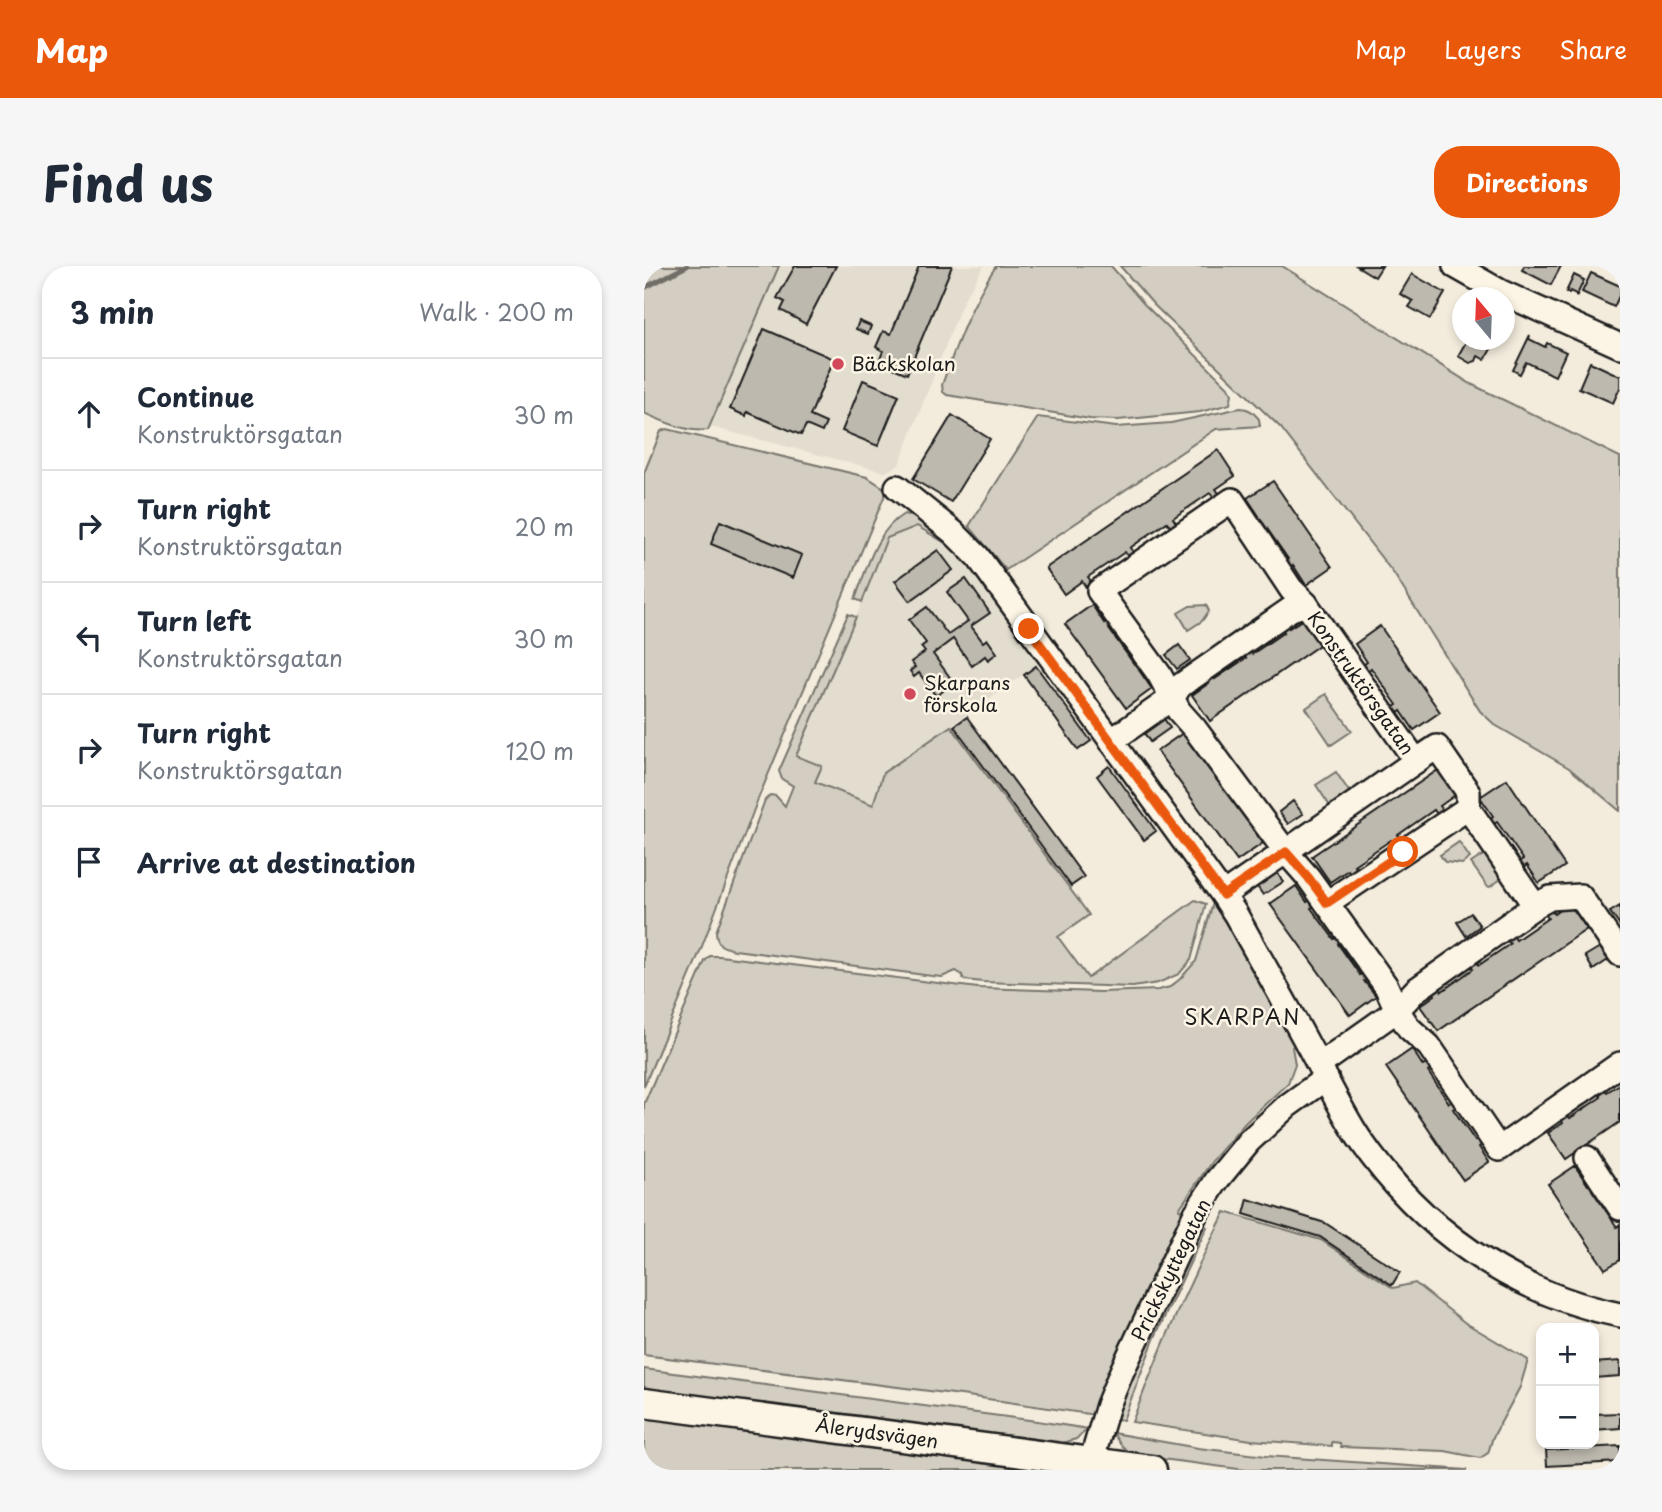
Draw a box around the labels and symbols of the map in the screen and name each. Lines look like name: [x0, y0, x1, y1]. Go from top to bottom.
north arrow: [1452, 287, 1515, 350]
place label: Bäckskolan: [852, 349, 956, 377]
marker: Bäckskolan: [830, 356, 846, 372]
street label: Konstruktörsgatan: [1302, 605, 1422, 760]
route end: [1013, 613, 1044, 644]
place label: Skarpans förskola: [924, 668, 1010, 718]
marker: Skarpans förskola: [902, 686, 918, 702]
route start: [1387, 836, 1418, 867]
district label: SKARPAN: [1184, 1000, 1302, 1032]
street label: Prickskyttegatan: [1123, 1194, 1217, 1346]
street label: Ålerydsvägen: [814, 1410, 940, 1454]

